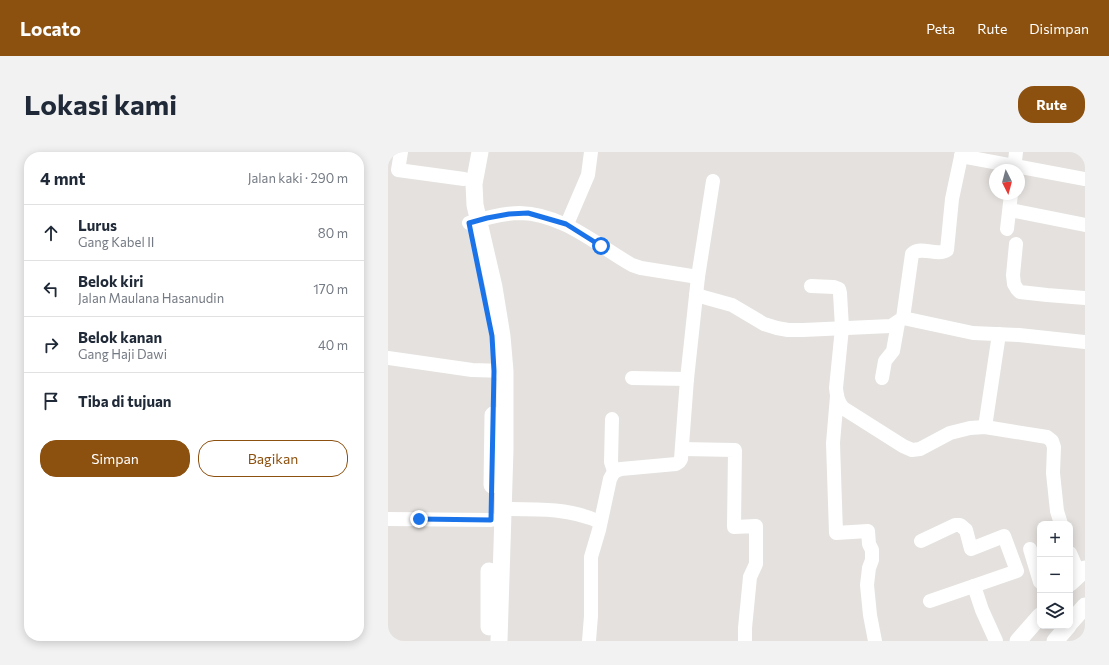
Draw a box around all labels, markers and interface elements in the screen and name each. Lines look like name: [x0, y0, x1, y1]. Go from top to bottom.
text: Locato: [20, 17, 81, 40]
text: Peta: [926, 20, 955, 37]
text: Rute: [977, 20, 1007, 37]
text: Disimpan: [1029, 20, 1089, 37]
button: Rute: [1018, 86, 1085, 123]
text: Lokasi kami: [24, 87, 177, 121]
north arrow: [989, 164, 1025, 200]
text: 4 mnt: [40, 168, 86, 189]
text: Jalan kaki · 290 m: [248, 170, 348, 186]
text: Lurus: [78, 216, 117, 234]
icon: ahead: [40, 222, 62, 244]
text: 80 m: [318, 225, 348, 241]
text: Gang Kabel II: [78, 234, 154, 250]
route start: [592, 237, 610, 255]
text: Belok kiri: [78, 272, 144, 290]
icon: left: [40, 278, 62, 300]
text: 170 m: [313, 281, 348, 297]
text: Jalan Maulana Hasanudin: [78, 290, 224, 306]
text: Belok kanan: [78, 328, 162, 346]
icon: right: [40, 334, 62, 356]
text: 40 m: [318, 337, 348, 353]
text: Gang Haji Dawi: [78, 346, 167, 362]
icon: arrive: [40, 390, 62, 412]
text: Tiba di tujuan: [78, 392, 172, 410]
button: Simpan: [40, 440, 190, 477]
button: Bagikan: [198, 440, 348, 477]
route end: [410, 510, 428, 528]
map controls: [1037, 521, 1073, 629]
button: +: [1037, 521, 1073, 557]
button: −: [1037, 557, 1073, 593]
button: layers: [1037, 593, 1073, 629]

